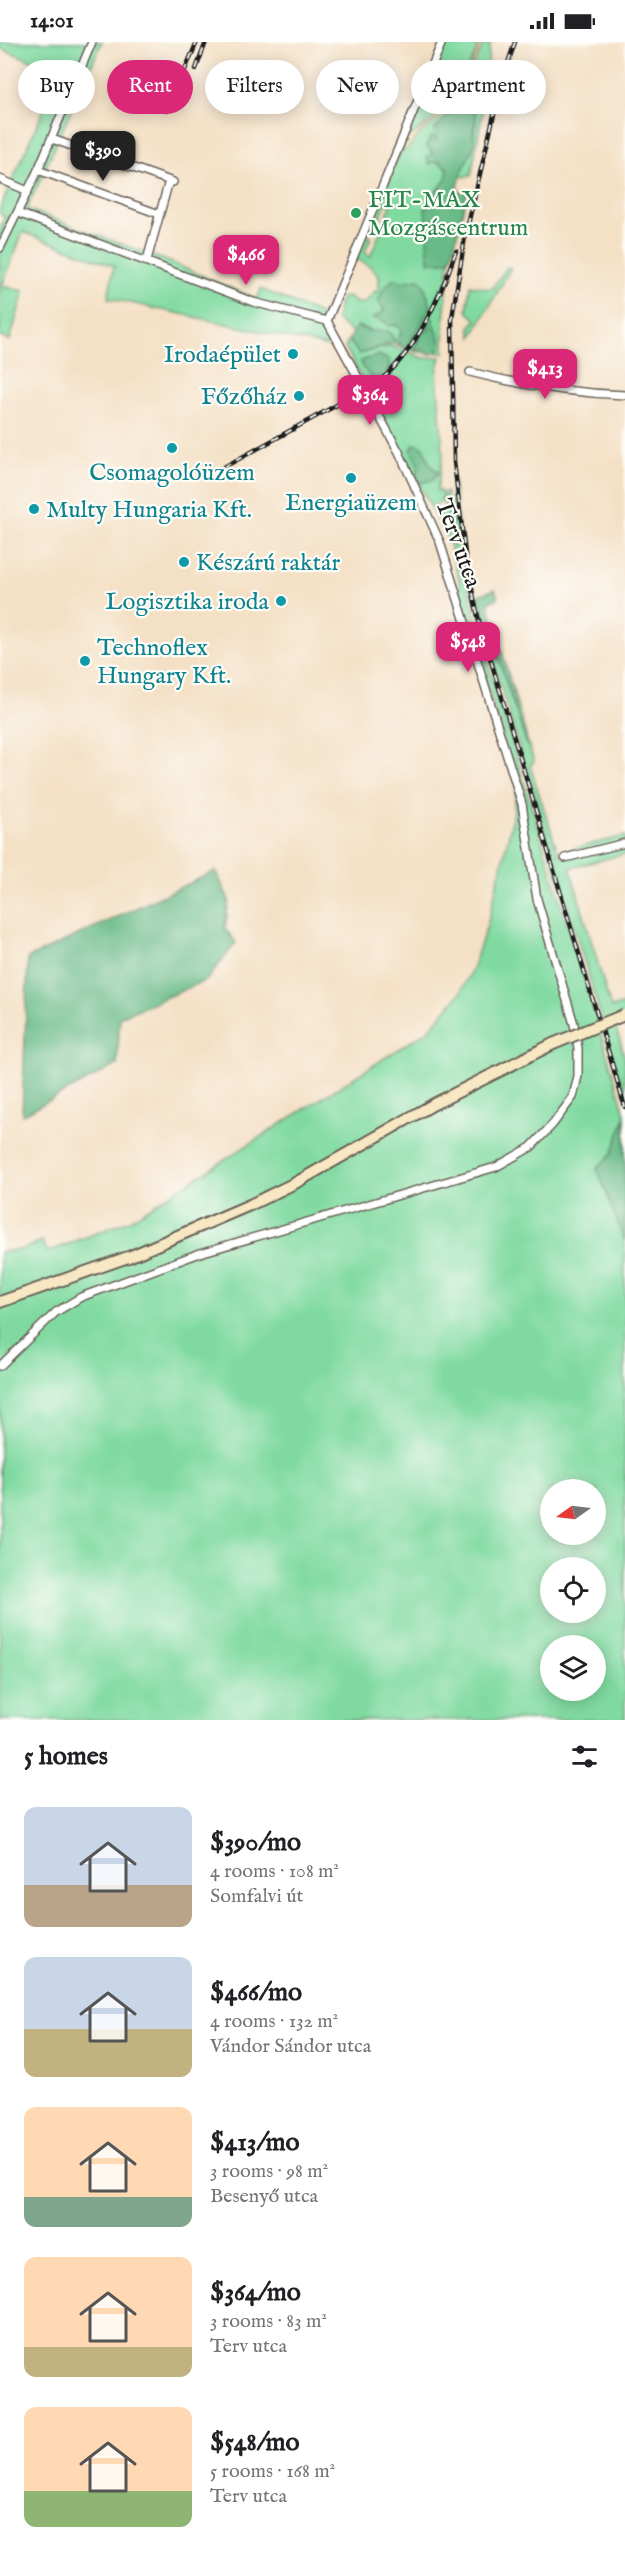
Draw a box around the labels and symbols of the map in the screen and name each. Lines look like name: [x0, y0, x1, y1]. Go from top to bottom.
pin: $390: [67, 131, 139, 182]
place label: FIT-MAX Mozgáscentrum: [368, 185, 528, 244]
marker: FIT-MAX Mozgáscentrum: [349, 206, 363, 220]
pin: $466: [210, 235, 282, 286]
place label: Irodaépület: [164, 340, 281, 371]
marker: Irodaépület: [286, 347, 300, 361]
pin: $413: [509, 349, 581, 400]
pin: $364: [334, 375, 406, 426]
place label: Főzőház: [201, 382, 287, 413]
marker: Főzőház: [292, 389, 306, 403]
marker: Csomagolóüzem: [165, 441, 179, 455]
place label: Csomagolóüzem: [89, 458, 255, 489]
marker: Energiaüzem: [344, 471, 358, 485]
place label: Energiaüzem: [285, 488, 417, 519]
place label: Multy Hungaria Kft.: [46, 495, 252, 526]
street label: Terv utca: [427, 495, 488, 593]
marker: Multy Hungaria Kft.: [27, 502, 41, 516]
place label: Készárú raktár: [196, 548, 340, 579]
marker: Készárú raktár: [177, 555, 191, 569]
place label: Logisztika iroda: [105, 587, 270, 618]
marker: Logisztika iroda: [274, 594, 288, 608]
pin: $548: [432, 622, 504, 673]
place label: Technoflex Hungary Kft.: [97, 633, 231, 692]
marker: Technoflex Hungary Kft.: [78, 654, 92, 668]
north arrow: [540, 1479, 606, 1545]

